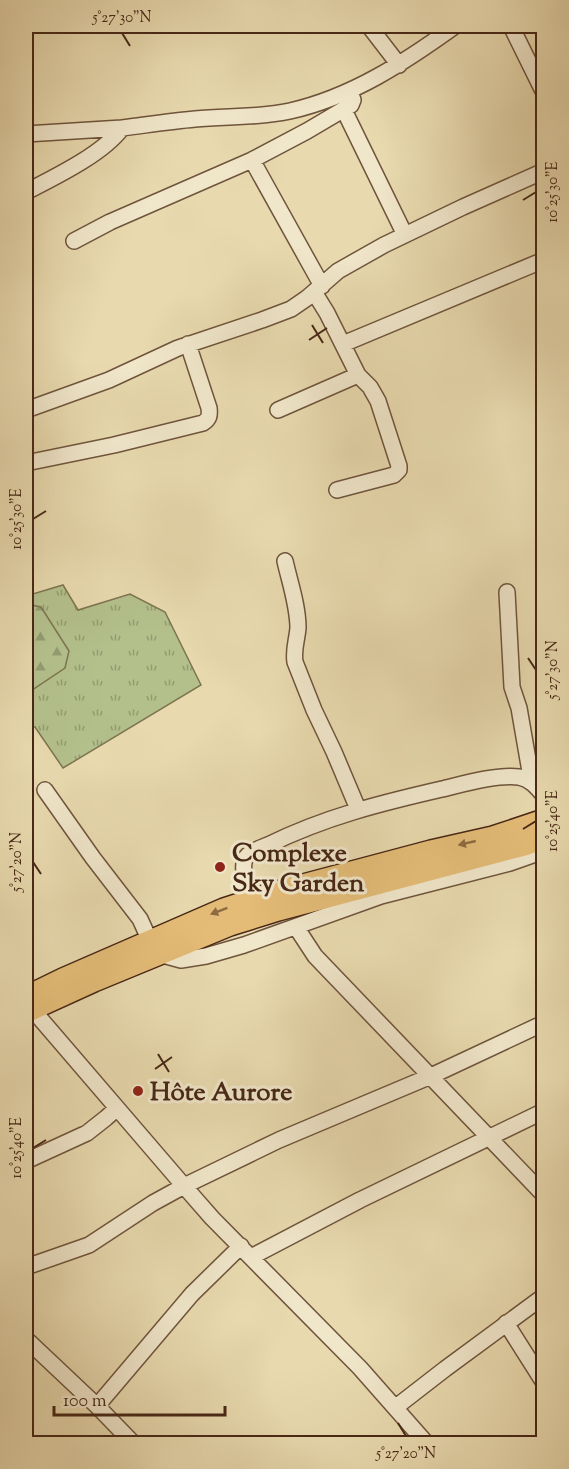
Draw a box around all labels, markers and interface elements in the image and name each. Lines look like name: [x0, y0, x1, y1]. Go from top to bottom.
text: 5°27'30"N: [91, 8, 152, 29]
text: 10°25'30"E: [543, 161, 564, 223]
text: 10°25'30"E: [7, 488, 28, 550]
text: 5°27'30"N: [543, 640, 564, 701]
text: 10°25'40"E: [543, 790, 564, 852]
text: 5°27'20"N: [7, 832, 28, 893]
place label: Complexe Sky Garden: [232, 836, 365, 903]
one-way arrow: [458, 839, 477, 848]
marker: Complexe Sky Garden: [213, 860, 227, 874]
one-way arrow: [210, 907, 228, 916]
place label: Hôte Aurore: [150, 1075, 292, 1112]
marker: Hôte Aurore: [131, 1084, 145, 1098]
text: 10°25'40"E: [7, 1117, 28, 1179]
scale bar: [54, 1379, 225, 1417]
text: 100 m: [63, 1389, 107, 1415]
text: 5°27'20"N: [375, 1444, 436, 1465]

